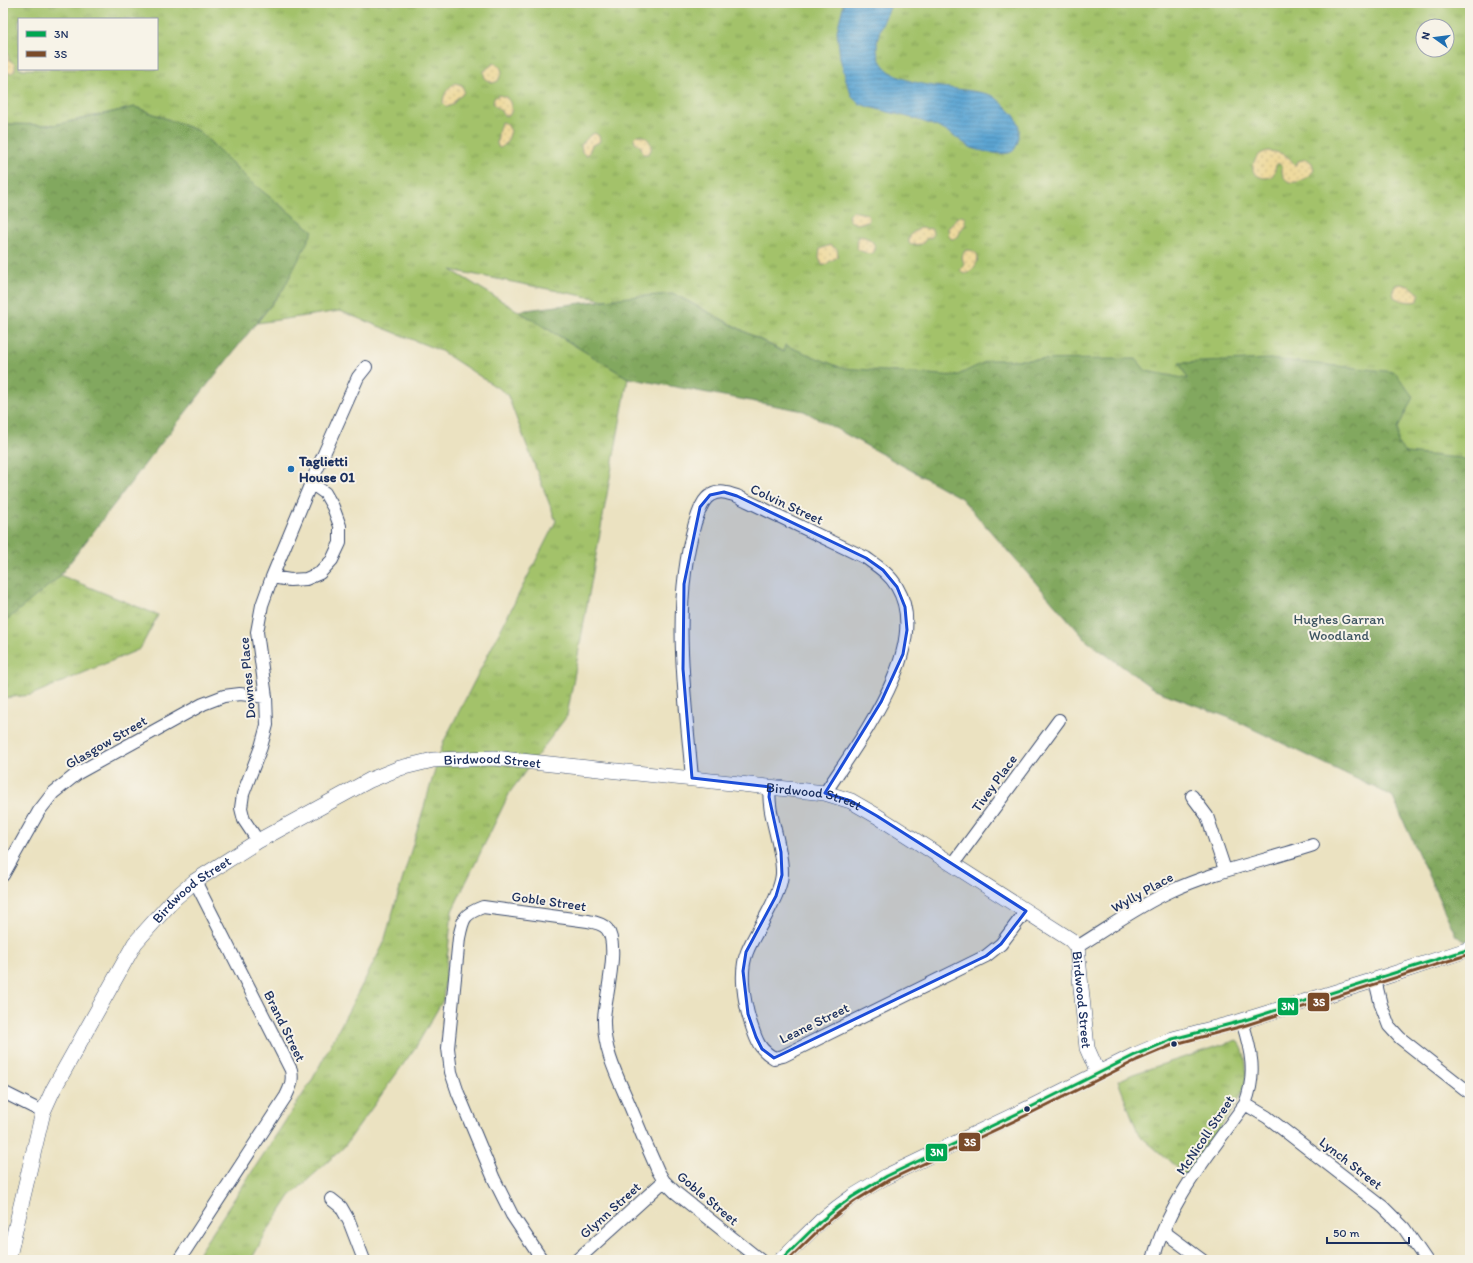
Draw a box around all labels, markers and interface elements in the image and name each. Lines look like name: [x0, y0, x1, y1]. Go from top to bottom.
legend: [18, 18, 158, 70]
north arrow: [1415, 18, 1455, 58]
text: 3N: [54, 27, 69, 41]
text: N: [1419, 31, 1433, 41]
text: 3S: [54, 47, 68, 61]
place label: Taglietti House 01: [298, 453, 355, 486]
marker: Taglietti House 01: [286, 464, 296, 474]
street label: Colvin Street: [748, 480, 826, 529]
park label: Hughes Garran Woodland: [1294, 611, 1384, 644]
street label: Downes Place: [235, 636, 260, 719]
street label: Glasgow Street: [62, 712, 150, 773]
street label: Birdwood Street: [443, 750, 542, 772]
street label: Tivey Place: [968, 751, 1021, 815]
street label: Birdwood Street: [765, 779, 865, 814]
street label: Birdwood Street: [149, 852, 234, 927]
street label: Wylly Place: [1108, 868, 1177, 916]
street label: Goble Street: [510, 888, 587, 915]
street label: Birdwood Street: [1068, 950, 1095, 1049]
street label: Brand Street: [260, 988, 309, 1065]
line badge: 3S: [1307, 992, 1330, 1012]
text: 3S: [1313, 996, 1325, 1009]
line badge: 3N: [1277, 997, 1299, 1016]
street label: Leane Street: [776, 999, 852, 1048]
text: 3N: [1281, 1000, 1295, 1013]
unlabelled marker: [1169, 1039, 1179, 1049]
street label: McNicoll Street: [1173, 1092, 1238, 1178]
unlabelled marker: [1022, 1104, 1032, 1114]
line badge: 3S: [958, 1132, 981, 1152]
street label: Lynch Street: [1316, 1133, 1386, 1193]
text: 3S: [964, 1136, 976, 1149]
line badge: 3N: [925, 1143, 948, 1162]
text: 3N: [930, 1146, 944, 1159]
street label: Goble Street: [673, 1168, 742, 1229]
street label: Glynn Street: [576, 1178, 644, 1242]
scale bar: [1327, 1219, 1409, 1245]
text: 50 m: [1333, 1226, 1359, 1240]

